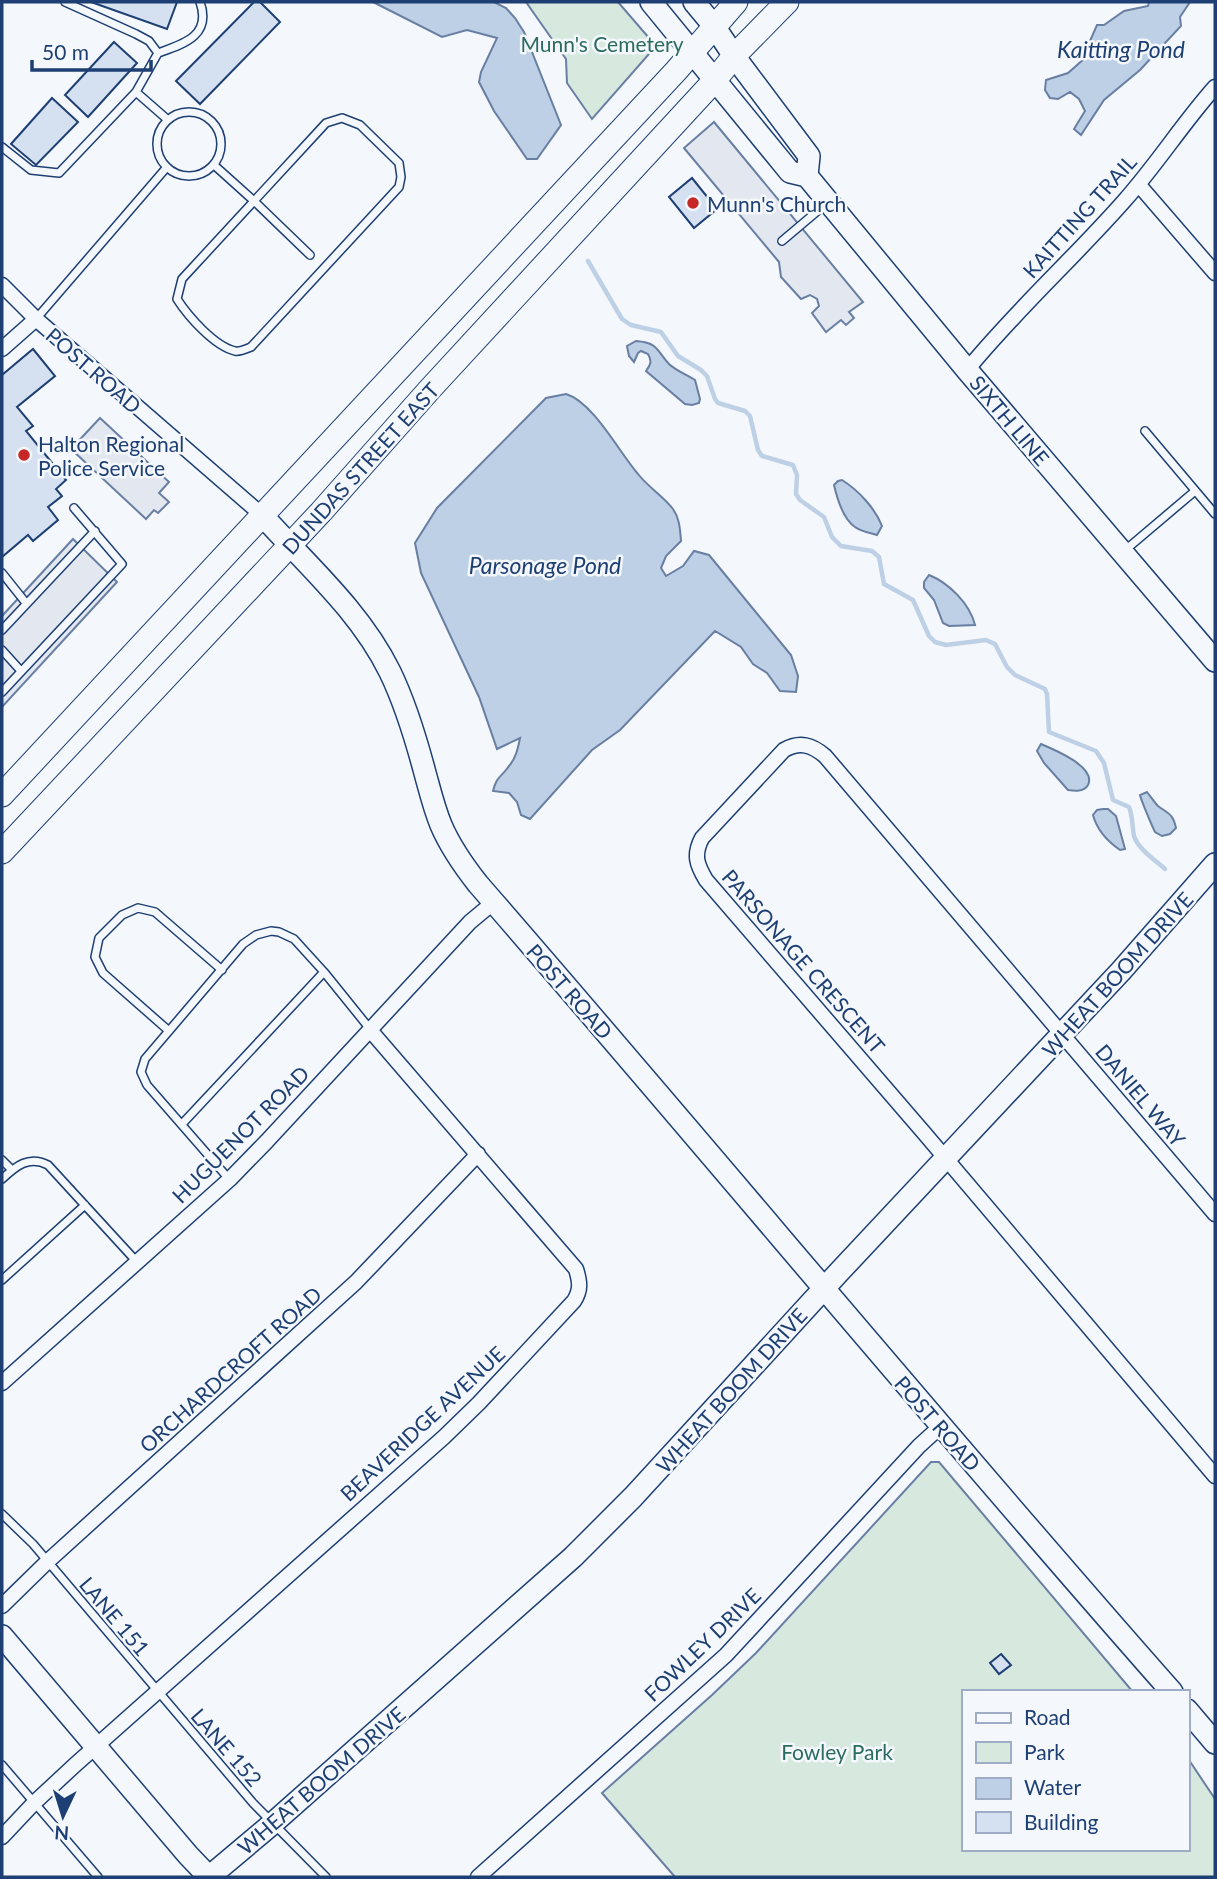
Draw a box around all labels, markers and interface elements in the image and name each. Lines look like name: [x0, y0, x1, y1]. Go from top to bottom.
scale bar: [32, 28, 150, 72]
park label: Munn's Cemetery: [520, 31, 684, 56]
water label: Kaitting Pond: [1057, 35, 1185, 63]
text: 50 m: [42, 39, 89, 64]
street label: KAITTING TRAIL: [1017, 149, 1141, 283]
place label: Munn's Church: [707, 191, 846, 216]
marker: Munn's Church: [685, 195, 701, 211]
street label: POST ROAD: [41, 322, 147, 418]
street label: SIXTH LINE: [965, 370, 1055, 470]
street label: DUNDAS STREET EAST: [276, 377, 444, 559]
place label: Halton Regional Police Service: [38, 431, 184, 480]
marker: Halton Regional Police Service: [16, 447, 32, 463]
water label: Parsonage Pond: [469, 551, 621, 579]
street label: PARSONAGE CRESCENT: [717, 864, 891, 1058]
street label: WHEAT BOOM DRIVE: [1036, 886, 1198, 1062]
street label: POST ROAD: [522, 938, 618, 1044]
street label: DANIEL WAY: [1091, 1039, 1192, 1152]
street label: HUGUENOT ROAD: [166, 1060, 314, 1208]
street label: ORCHARDCROFT ROAD: [134, 1281, 326, 1457]
street label: WHEAT BOOM DRIVE: [650, 1302, 812, 1478]
street label: BEAVERIDGE AVENUE: [335, 1340, 509, 1506]
street label: POST ROAD: [890, 1370, 986, 1476]
street label: LANE 151: [75, 1572, 155, 1660]
street label: FOWLEY DRIVE: [639, 1582, 765, 1706]
legend: [962, 1690, 1189, 1851]
street label: WHEAT BOOM DRIVE: [232, 1701, 410, 1859]
street label: LANE 152: [186, 1703, 268, 1791]
text: Road: [1024, 1704, 1071, 1729]
park label: Fowley Park: [781, 1739, 893, 1764]
text: Park: [1024, 1739, 1065, 1764]
text: Water: [1024, 1774, 1081, 1799]
north arrow: [28, 1781, 98, 1851]
text: Building: [1024, 1809, 1099, 1834]
text: N: [54, 1821, 70, 1845]

